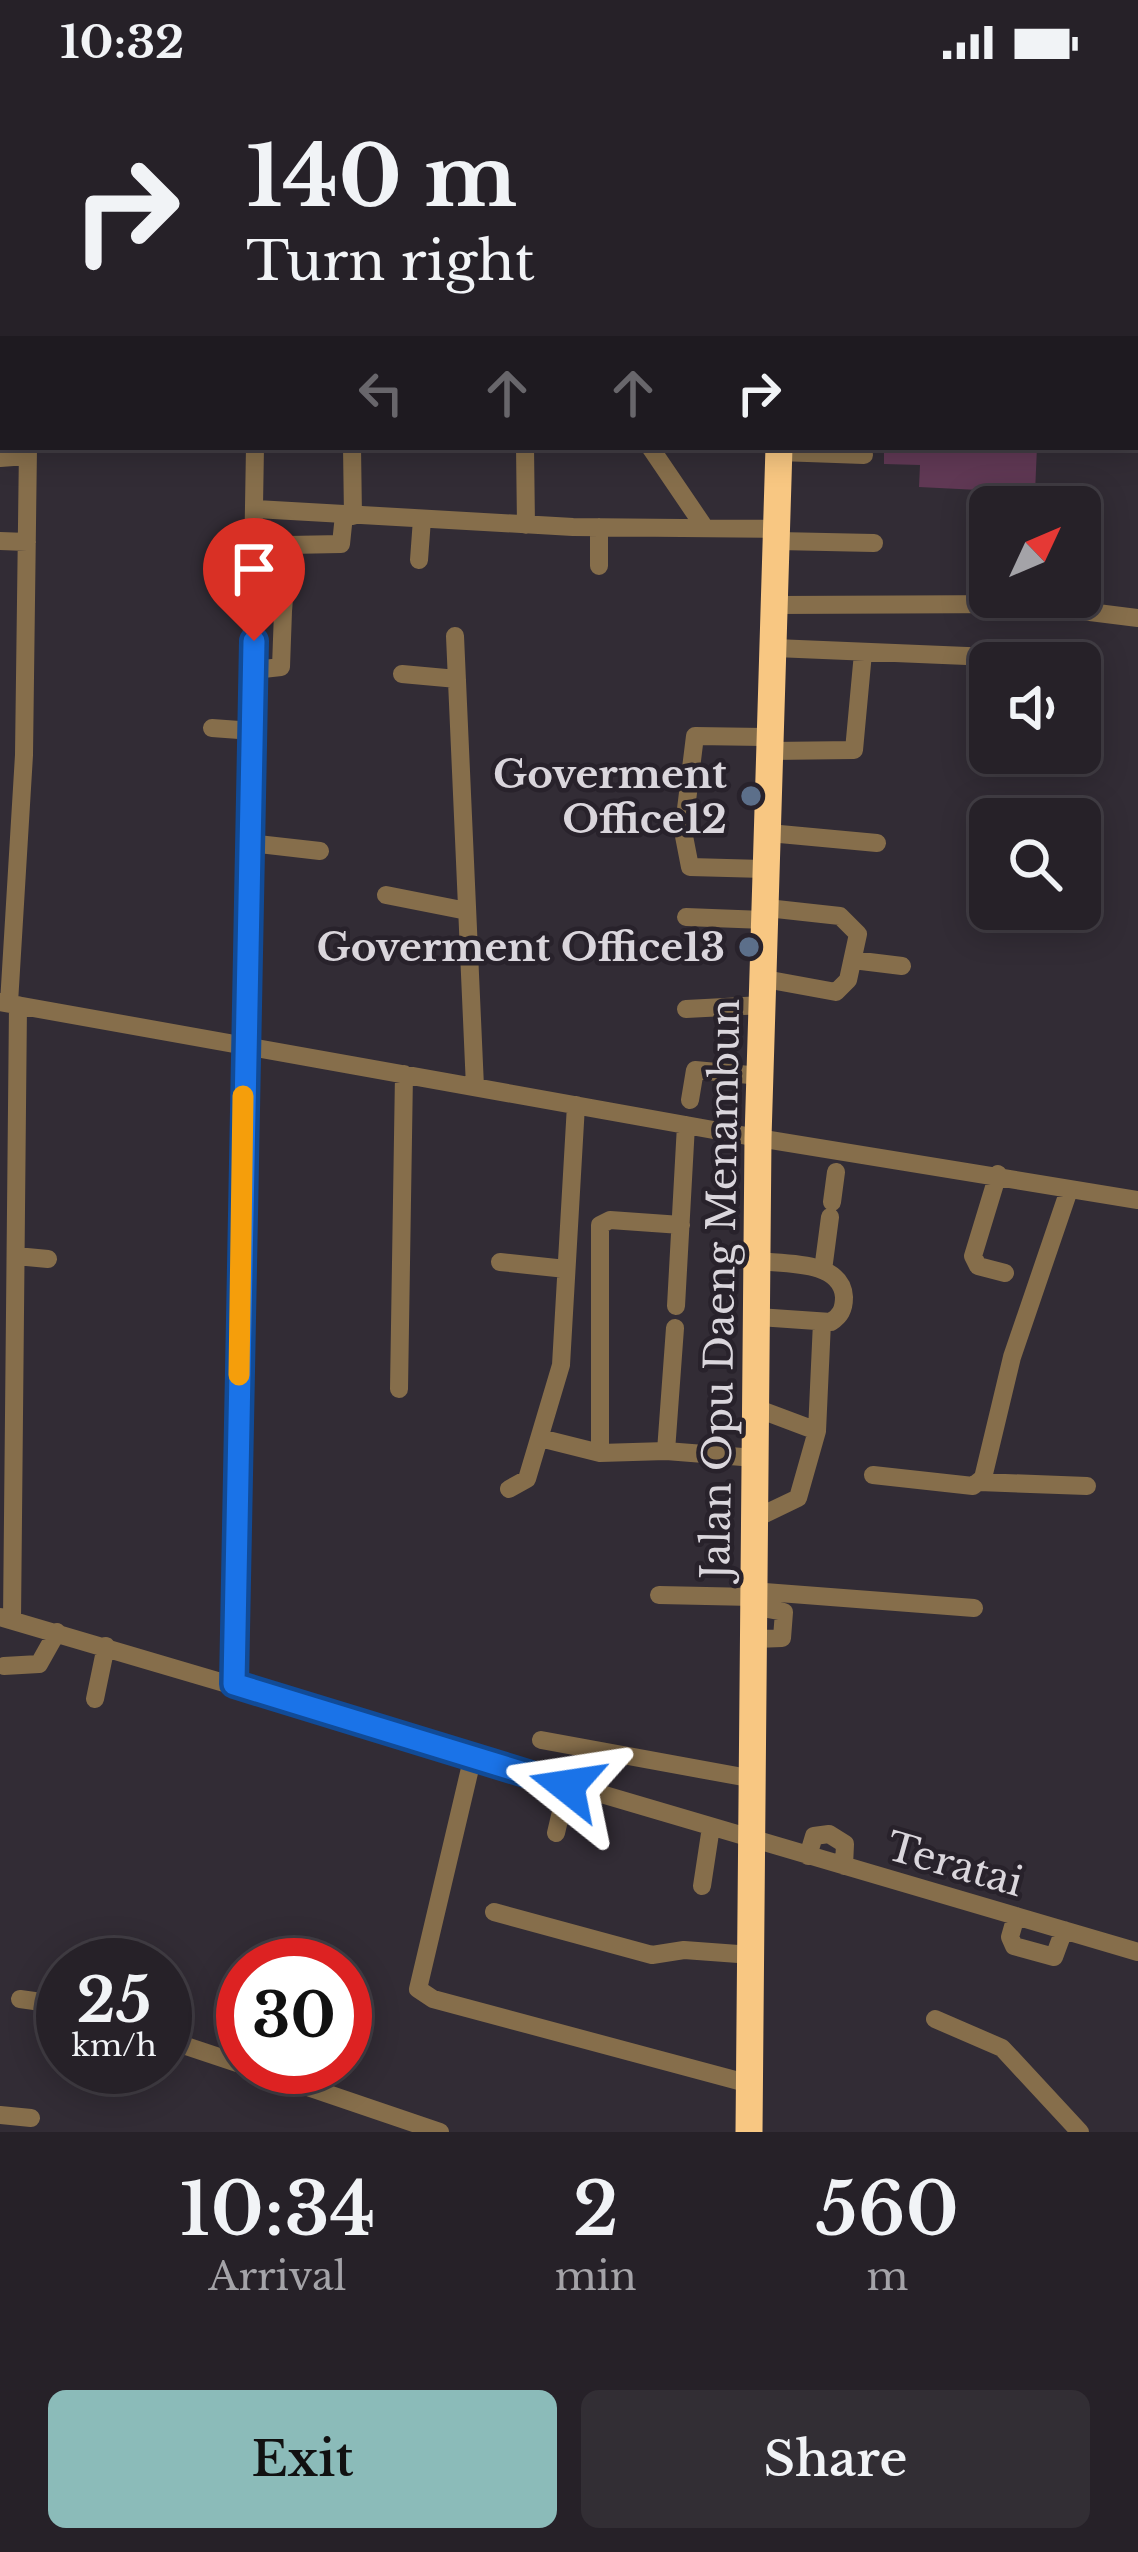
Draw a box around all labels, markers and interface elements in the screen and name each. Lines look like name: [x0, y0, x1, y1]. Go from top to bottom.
text: 10:32: [60, 14, 184, 70]
text: 140 m: [246, 125, 517, 229]
icon: right: [48, 132, 204, 288]
text: Turn right: [246, 228, 535, 295]
icon: left: [348, 360, 414, 426]
icon: ahead: [474, 360, 540, 426]
icon: ahead: [600, 360, 666, 426]
icon: right: [726, 360, 792, 426]
north arrow: [969, 486, 1101, 618]
map controls: [969, 486, 1101, 930]
pin: [203, 518, 305, 641]
icon: arrive: [221, 536, 287, 602]
button: sound: [969, 642, 1101, 774]
place label: Goverment Office12: [493, 750, 727, 844]
marker: Goverment Office12: [738, 783, 764, 809]
button: search: [969, 798, 1101, 930]
place label: Goverment Office13: [317, 923, 725, 972]
marker: Goverment Office13: [736, 934, 762, 960]
street label: Jalan Opu Daeng Menambun: [691, 998, 750, 1585]
position arrow: [504, 1723, 630, 1849]
street label: Teratai: [881, 1822, 1029, 1907]
speed limit sign: 30: [216, 1938, 372, 2094]
text: 25: [77, 1964, 151, 2038]
text: km/h: [71, 2027, 157, 2064]
text: 10:34: [179, 2165, 376, 2254]
text: 2: [573, 2165, 619, 2254]
text: 560: [816, 2165, 959, 2254]
text: Arrival: [208, 2252, 346, 2301]
text: min: [555, 2252, 637, 2301]
text: m: [866, 2252, 908, 2301]
button: Exit: [48, 2390, 557, 2528]
button: Share: [581, 2390, 1090, 2528]

